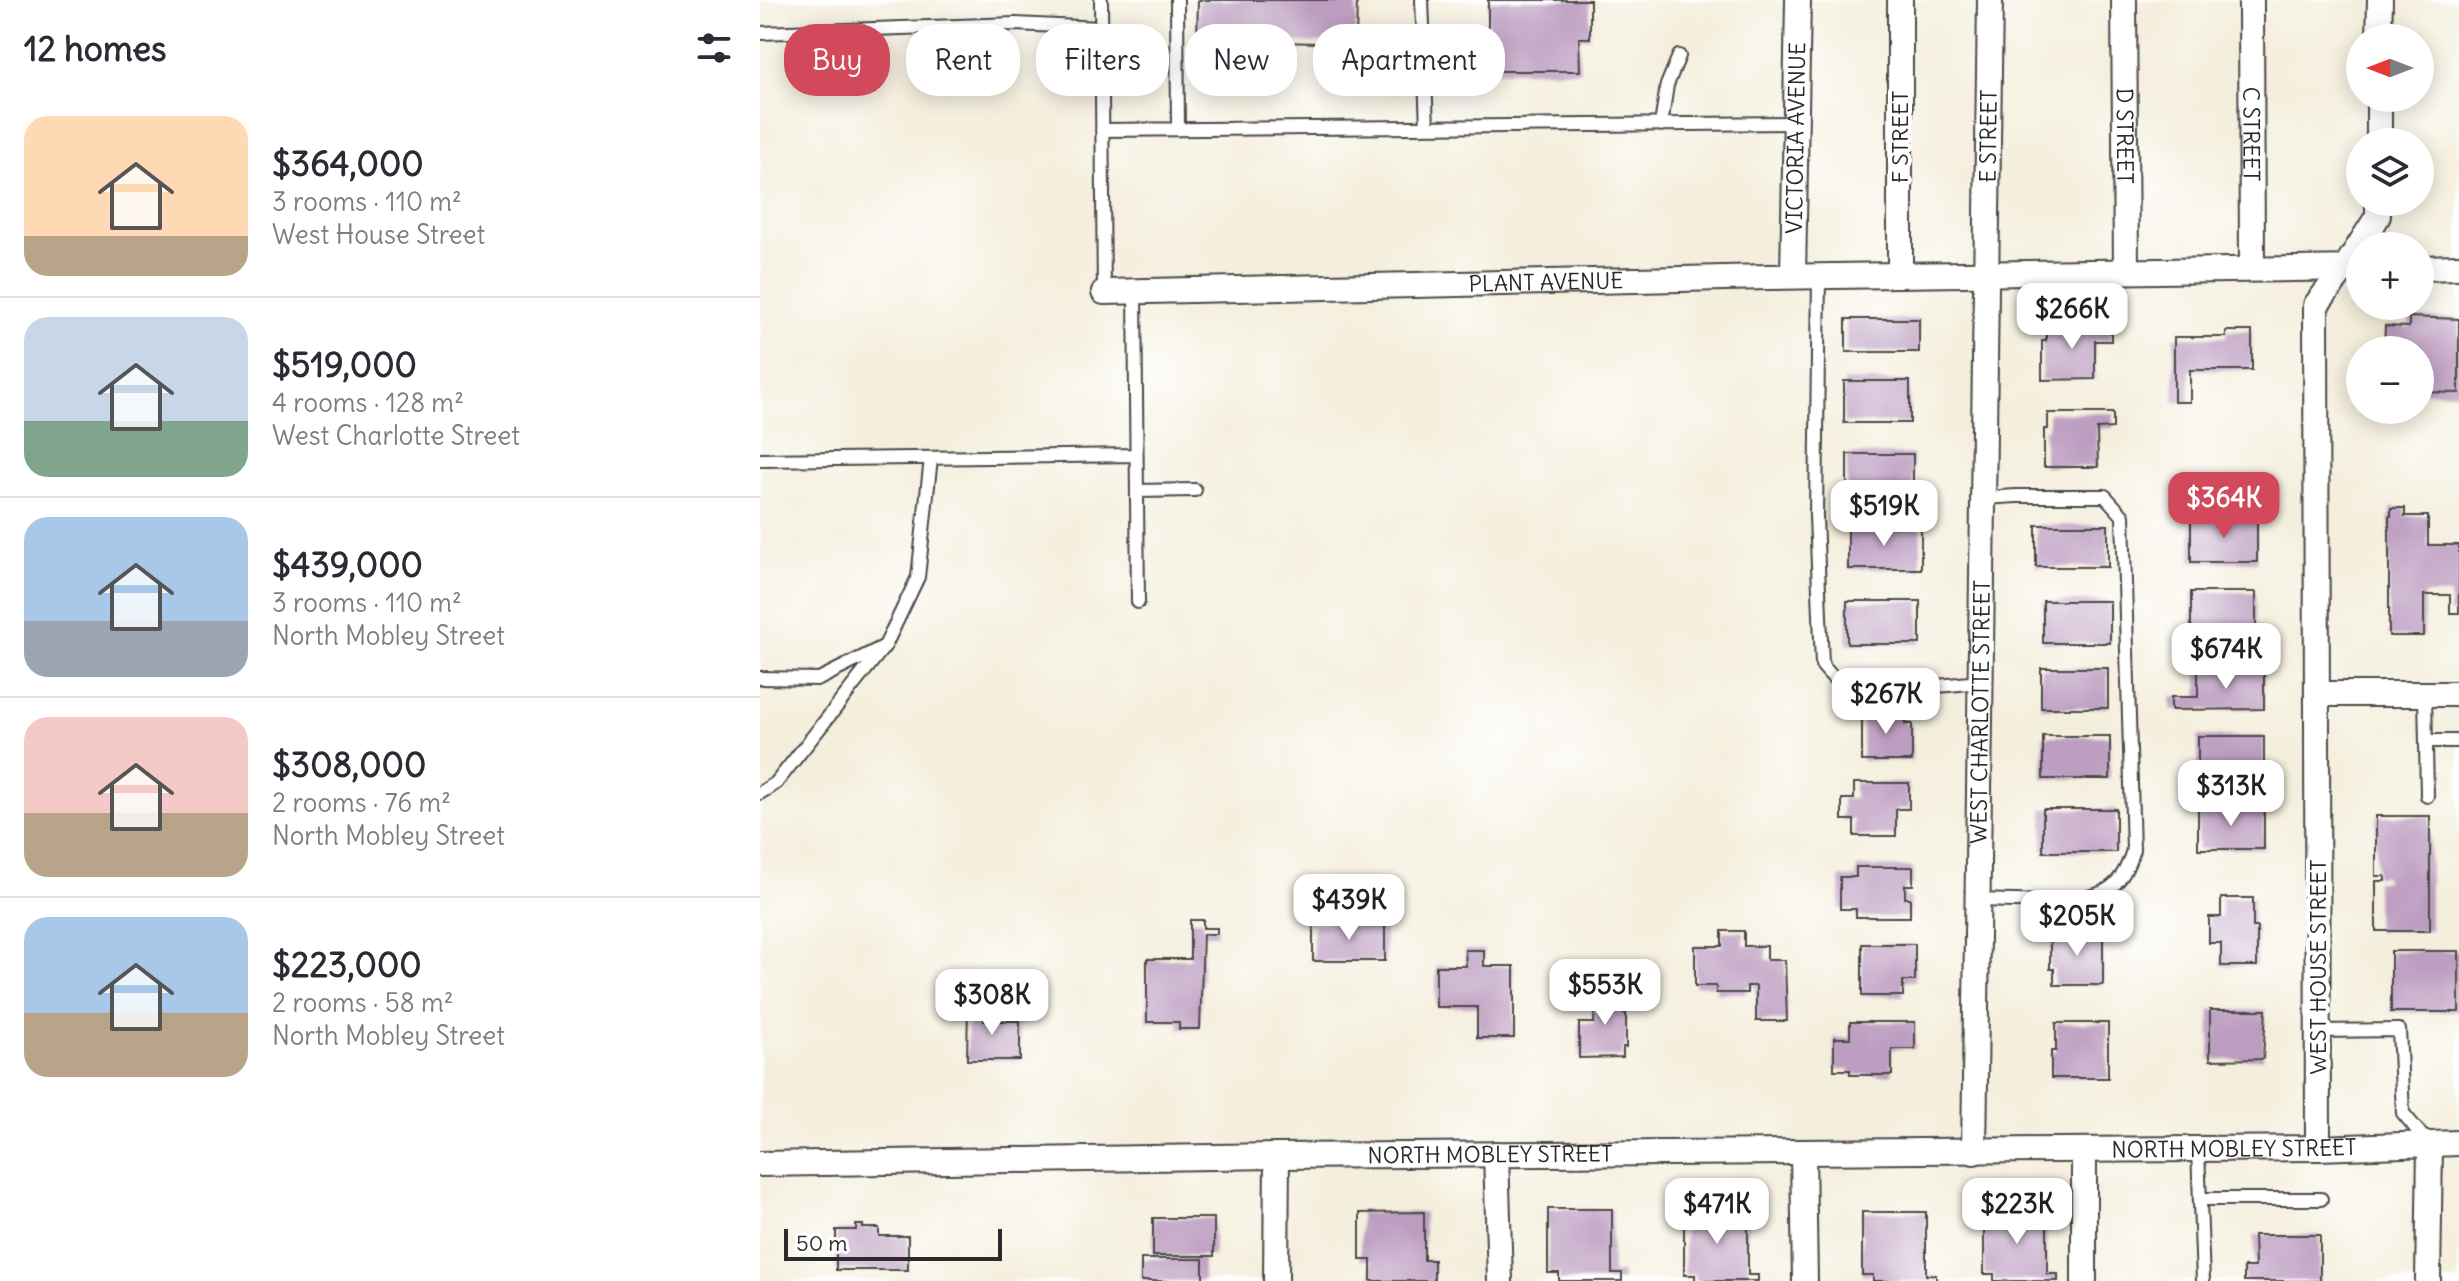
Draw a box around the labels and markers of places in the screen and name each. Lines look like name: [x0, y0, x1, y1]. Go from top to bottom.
pin: $266K: [2016, 283, 2128, 351]
pin: $364K: [2168, 472, 2280, 540]
pin: $519K: [1828, 480, 1940, 548]
pin: $674K: [2170, 623, 2282, 691]
pin: $267K: [1830, 668, 1942, 736]
pin: $313K: [2175, 760, 2287, 828]
pin: $439K: [1293, 874, 1405, 942]
pin: $205K: [2021, 890, 2133, 958]
pin: $553K: [1549, 959, 1661, 1027]
pin: $308K: [936, 969, 1048, 1037]
pin: $471K: [1661, 1178, 1773, 1246]
pin: $223K: [1961, 1178, 2073, 1246]

